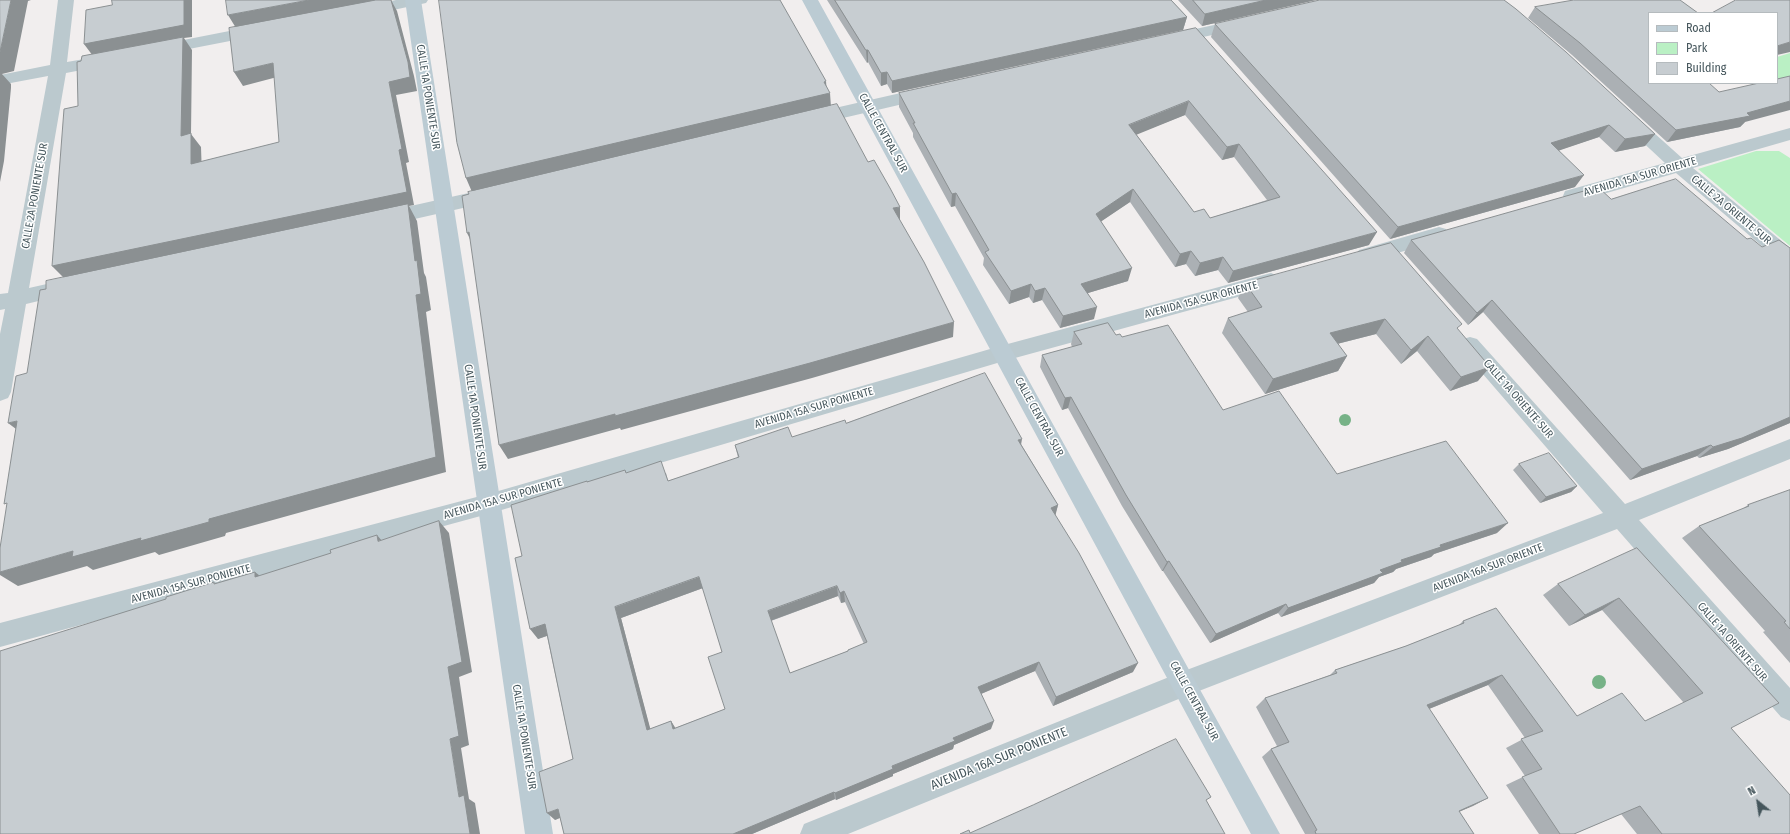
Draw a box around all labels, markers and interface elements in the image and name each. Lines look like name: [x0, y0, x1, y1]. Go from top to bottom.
legend: [1648, 12, 1778, 84]
text: Road: [1686, 21, 1711, 35]
text: Park: [1686, 41, 1707, 55]
street label: CALLE 1A PONIENTE SUR: [413, 43, 443, 151]
text: Building: [1686, 61, 1726, 75]
street label: CALLE CENTRAL SUR: [856, 91, 910, 175]
street label: CALLE 2A PONIENTE SUR: [19, 142, 51, 250]
street label: AVENIDA 15A SUR ORIENTE: [1582, 155, 1698, 199]
street label: CALLE 2A ORIENTE SUR: [1688, 173, 1774, 247]
street label: AVENIDA 15A SUR ORIENTE: [1143, 279, 1259, 321]
street label: CALLE 1A ORIENTE SUR: [1480, 357, 1556, 441]
street label: CALLE 1A PONIENTE SUR: [461, 363, 489, 471]
street label: CALLE CENTRAL SUR: [1012, 375, 1066, 459]
street label: AVENIDA 15A SUR PONIENTE: [753, 385, 875, 431]
street label: AVENIDA 15A SUR PONIENTE: [442, 476, 564, 522]
street label: AVENIDA 16A SUR ORIENTE: [1431, 541, 1545, 595]
street label: AVENIDA 15A SUR PONIENTE: [130, 562, 252, 606]
street label: CALLE 1A ORIENTE SUR: [1694, 600, 1770, 684]
street label: CALLE CENTRAL SUR: [1167, 659, 1221, 743]
street label: CALLE 1A PONIENTE SUR: [509, 683, 539, 791]
street label: AVENIDA 16A SUR PONIENTE: [928, 724, 1070, 794]
north arrow: [1738, 782, 1778, 822]
text: N: [1746, 784, 1758, 798]

